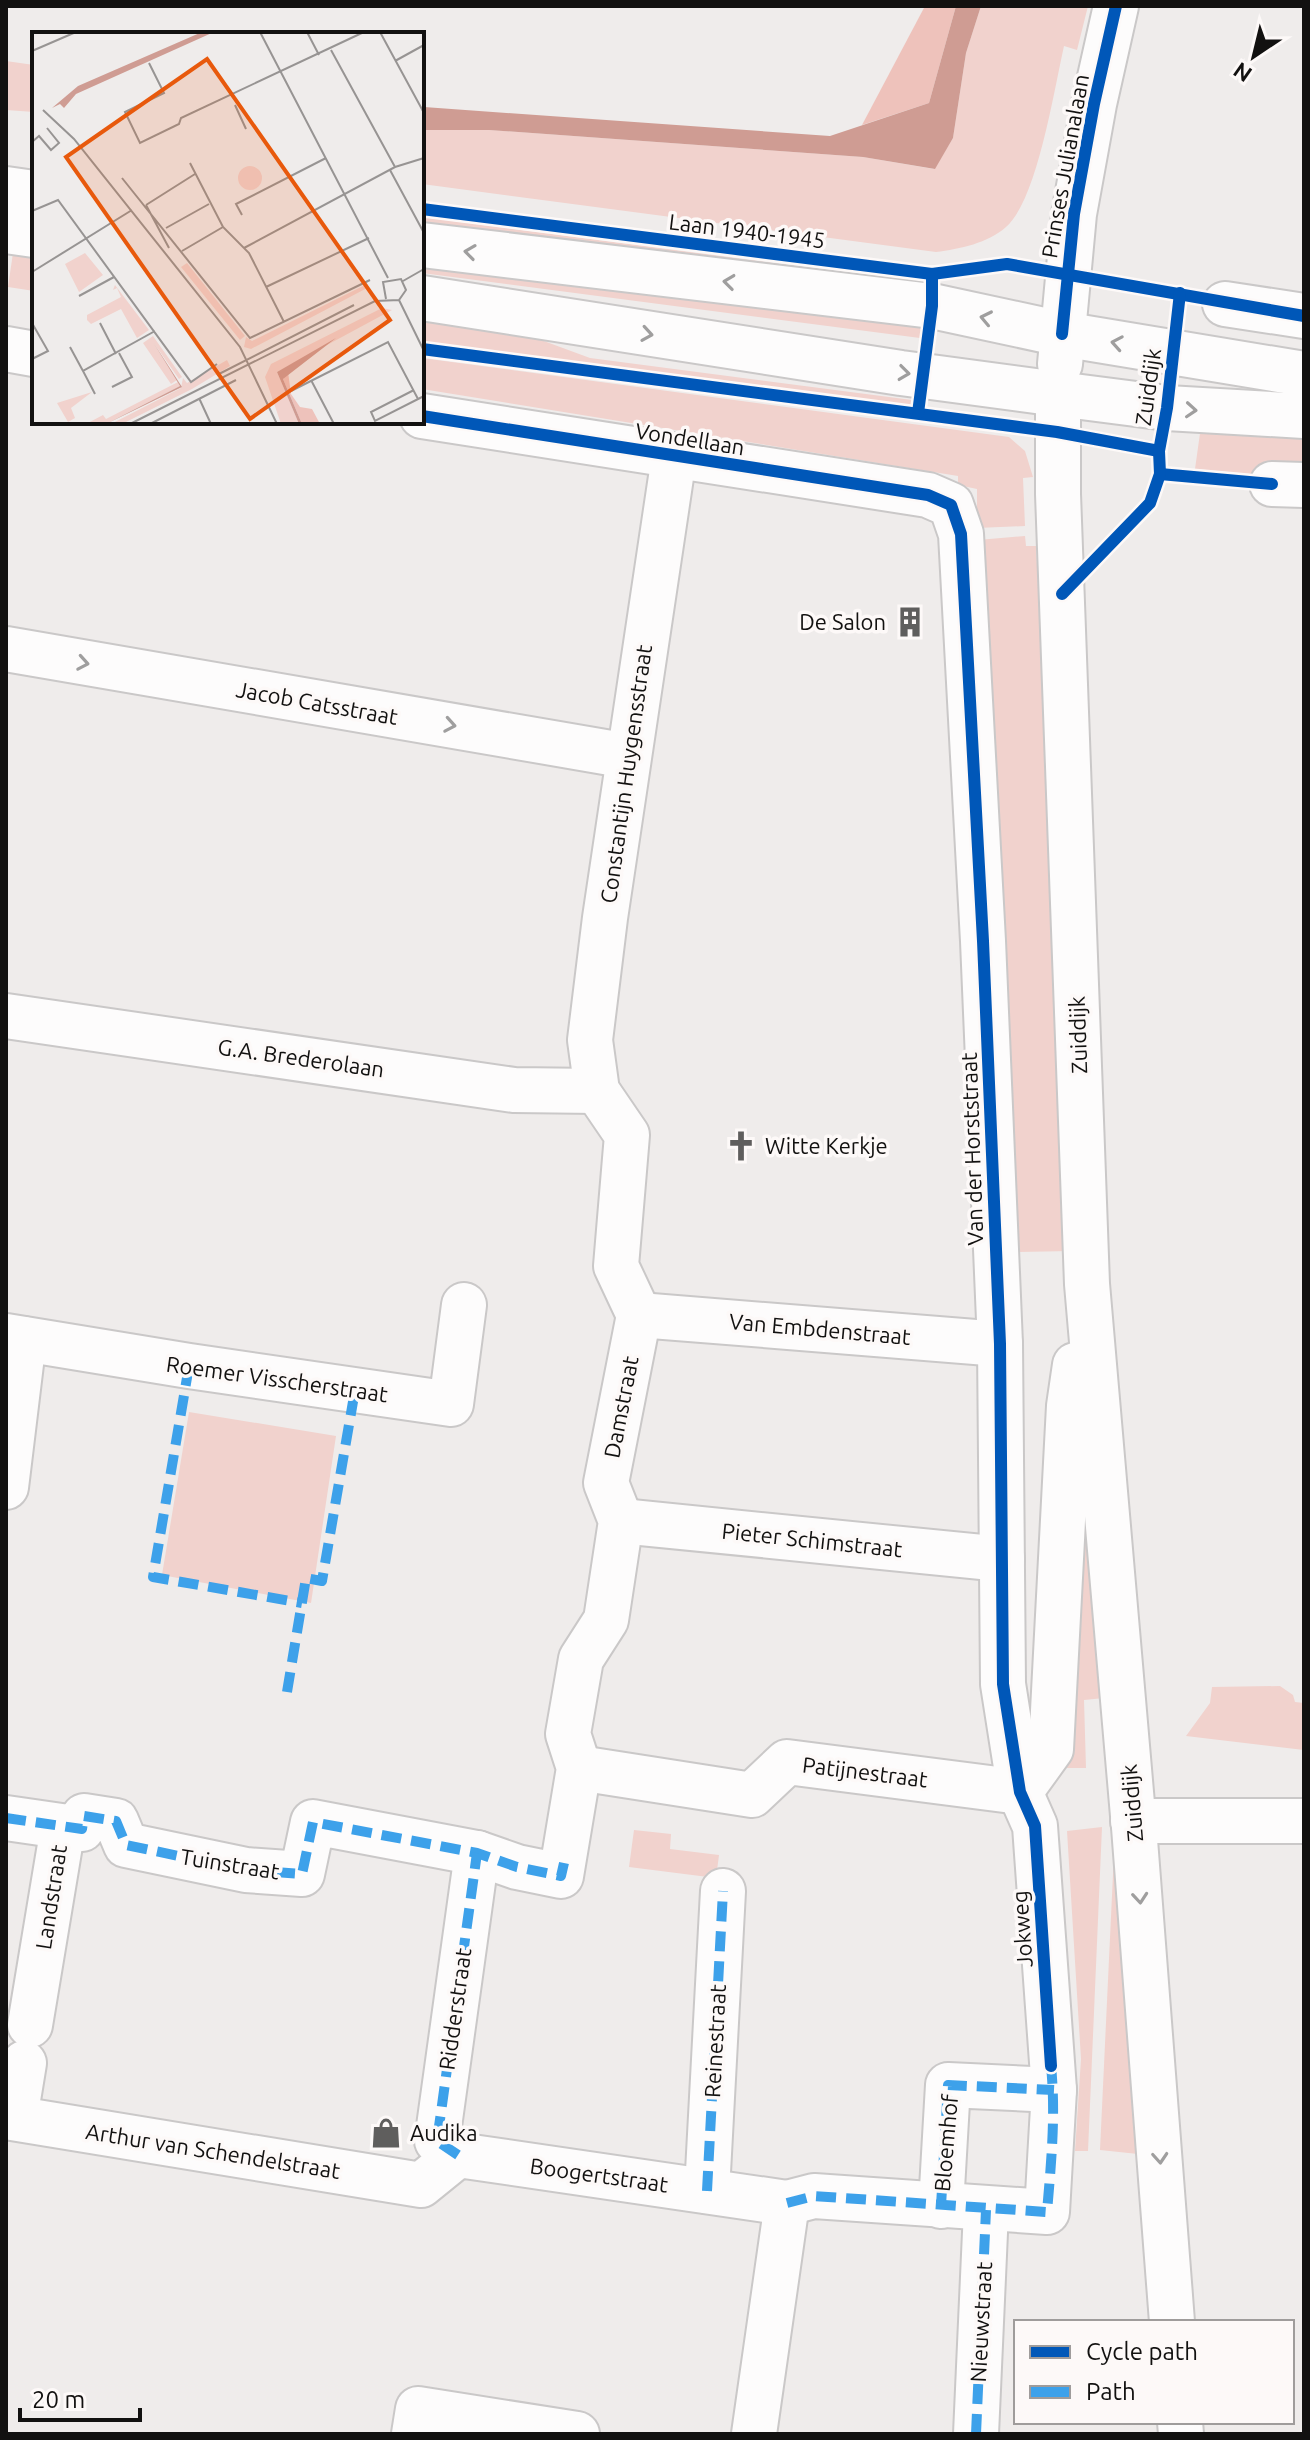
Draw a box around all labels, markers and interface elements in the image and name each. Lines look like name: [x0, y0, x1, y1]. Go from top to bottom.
north arrow: [1214, 16, 1294, 96]
inset map: [32, 32, 424, 424]
text: N: [1228, 58, 1256, 88]
street label: Prinses Julianalaan: [1036, 72, 1093, 260]
street label: Laan 1940-1945: [668, 209, 827, 252]
one-way arrow: [464, 244, 477, 261]
one-way arrow: [722, 274, 735, 291]
one-way arrow: [980, 310, 993, 327]
one-way arrow: [640, 324, 654, 341]
one-way arrow: [1110, 336, 1123, 353]
street label: Zuiddijk: [1130, 347, 1165, 427]
one-way arrow: [898, 364, 911, 381]
one-way arrow: [1185, 401, 1198, 418]
street label: Vondellaan: [634, 418, 747, 459]
building icon: De Salon: [893, 605, 927, 639]
place label: De Salon: [799, 609, 886, 634]
street label: Constantijn Huygensstraat: [595, 643, 656, 905]
one-way arrow: [76, 653, 90, 670]
street label: Jacob Catsstraat: [234, 676, 400, 729]
one-way arrow: [443, 716, 456, 733]
street label: Zuiddijk: [1064, 996, 1091, 1074]
street label: G.A. Brederolaan: [216, 1033, 386, 1082]
street label: Van der Horststraat: [956, 1052, 987, 1246]
church icon: Witte Kerkje: [724, 1129, 758, 1163]
place label: Witte Kerkje: [765, 1133, 888, 1158]
street label: Van Embdenstraat: [728, 1308, 912, 1349]
street label: Roemer Visscherstraat: [165, 1351, 390, 1406]
street label: Damstraat: [598, 1353, 643, 1460]
street label: Pieter Schimstraat: [721, 1518, 904, 1561]
street label: Patijnestraat: [801, 1751, 930, 1792]
street label: Zuiddijk: [1116, 1763, 1147, 1843]
street label: Landstraat: [30, 1842, 71, 1951]
street label: Tuinstraat: [179, 1843, 282, 1884]
street label: Jokweg: [1006, 1890, 1037, 1968]
one-way arrow: [1131, 1892, 1148, 1905]
street label: Ridderstraat: [434, 1946, 475, 2072]
street label: Reinestraat: [699, 1983, 730, 2098]
street label: Bloemhof: [929, 2093, 962, 2193]
shop icon: Audika: [369, 2116, 403, 2150]
street label: Arthur van Schendelstraat: [84, 2118, 342, 2183]
place label: Audika: [410, 2120, 477, 2145]
street label: Boogertstraat: [528, 2152, 670, 2197]
one-way arrow: [1151, 2152, 1168, 2165]
street label: Nieuwstraat: [965, 2261, 996, 2383]
legend: [1014, 2320, 1294, 2424]
text: Cycle path: [1086, 2338, 1198, 2365]
scale bar: [20, 2372, 140, 2422]
text: Path: [1086, 2378, 1136, 2405]
text: 20 m: [32, 2386, 85, 2413]

